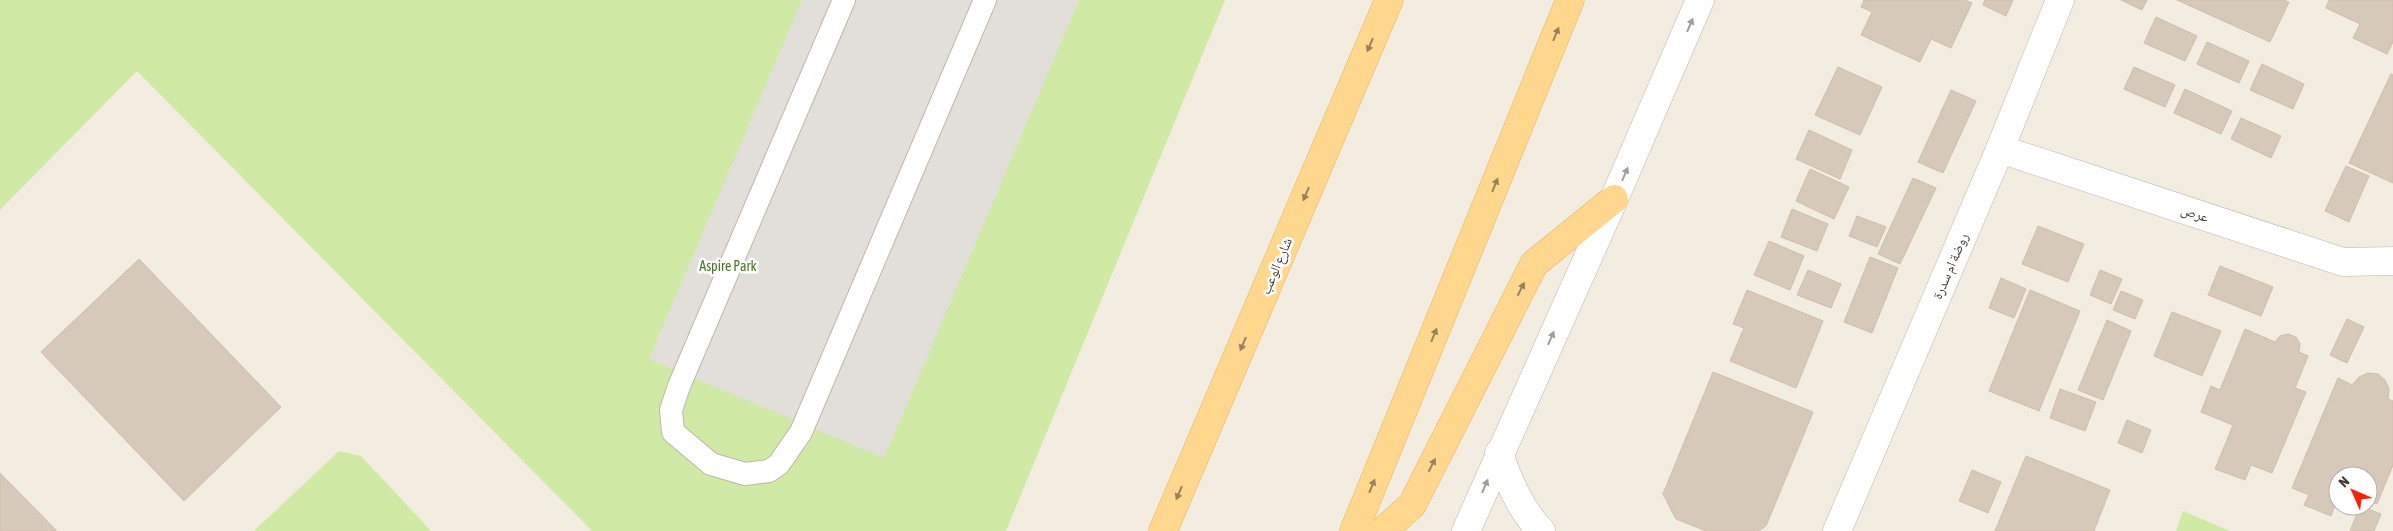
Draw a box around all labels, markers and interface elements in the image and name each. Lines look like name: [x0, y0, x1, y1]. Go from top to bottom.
one-way arrow: [1686, 18, 1694, 32]
one-way arrow: [1553, 27, 1561, 42]
one-way arrow: [1366, 38, 1374, 52]
one-way arrow: [1622, 167, 1630, 181]
one-way arrow: [1491, 177, 1499, 192]
one-way arrow: [1302, 187, 1310, 201]
street label: عرص: [2179, 201, 2211, 226]
street label: روضة ام سدرة: [1929, 231, 1973, 302]
street label: شارع الوعب: [1257, 235, 1297, 297]
park label: Aspire Park: [699, 258, 757, 274]
one-way arrow: [1517, 282, 1525, 296]
one-way arrow: [1430, 328, 1438, 343]
one-way arrow: [1548, 331, 1556, 345]
one-way arrow: [1238, 337, 1246, 351]
one-way arrow: [1428, 458, 1436, 472]
north arrow: [2328, 466, 2378, 516]
text: N: [2335, 473, 2352, 490]
one-way arrow: [1369, 479, 1377, 493]
one-way arrow: [1481, 479, 1489, 493]
one-way arrow: [1175, 486, 1183, 500]

